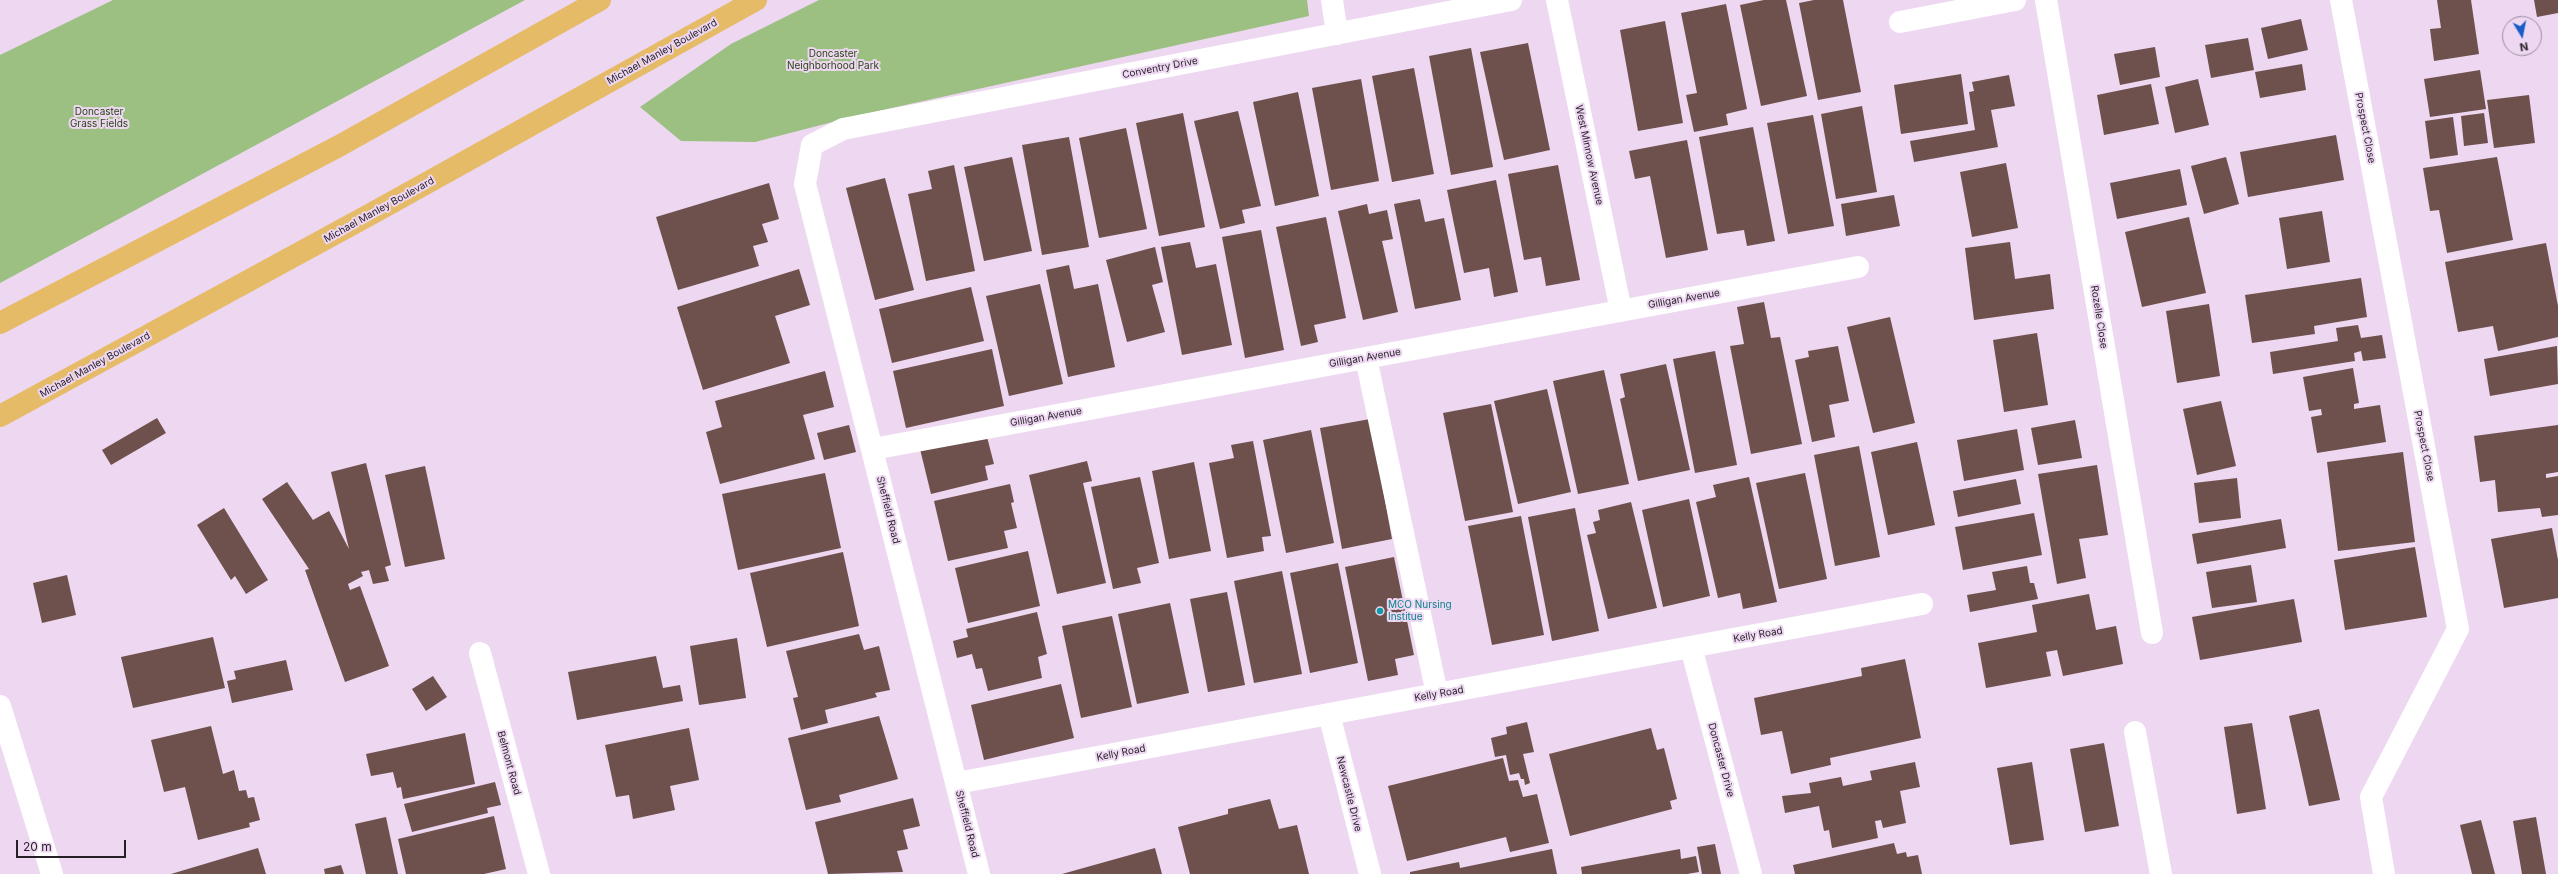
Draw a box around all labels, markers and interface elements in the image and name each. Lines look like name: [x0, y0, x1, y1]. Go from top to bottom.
north arrow: [2502, 16, 2542, 56]
street label: Michael Manley Boulevard: [605, 17, 719, 87]
text: N: [2519, 39, 2529, 54]
park label: Doncaster Neighborhood Park: [787, 48, 879, 72]
street label: Conventry Drive: [1121, 55, 1199, 81]
street label: Prospect Close: [2352, 92, 2378, 164]
street label: West Minnow Avenue: [1573, 104, 1605, 206]
park label: Doncaster Grass Fields: [70, 106, 128, 130]
street label: Michael Manley Boulevard: [322, 175, 436, 245]
street label: Rozelle Close: [2088, 285, 2110, 349]
street label: Gilligan Avenue: [1647, 287, 1721, 311]
street label: Michael Manley Boulevard: [38, 330, 152, 400]
street label: Gilligan Avenue: [1328, 346, 1402, 370]
street label: Gilligan Avenue: [1009, 405, 1083, 429]
street label: Prospect Close: [2411, 410, 2437, 482]
street label: Sheffield Road: [874, 475, 902, 545]
place label: MCO Nursing Institue: [1388, 599, 1452, 622]
marker: MCO Nursing Institue: [1375, 606, 1385, 616]
street label: Kelly Road: [1733, 625, 1783, 645]
street label: Kelly Road: [1414, 684, 1464, 704]
street label: Doncaster Drive: [1705, 722, 1737, 798]
street label: Belmont Road: [495, 730, 523, 796]
street label: Kelly Road: [1096, 742, 1146, 764]
street label: Newcastle Drive: [1334, 755, 1364, 833]
street label: Sheffield Road: [953, 789, 981, 859]
scale bar: [18, 832, 128, 858]
text: 20 m: [23, 839, 52, 854]

